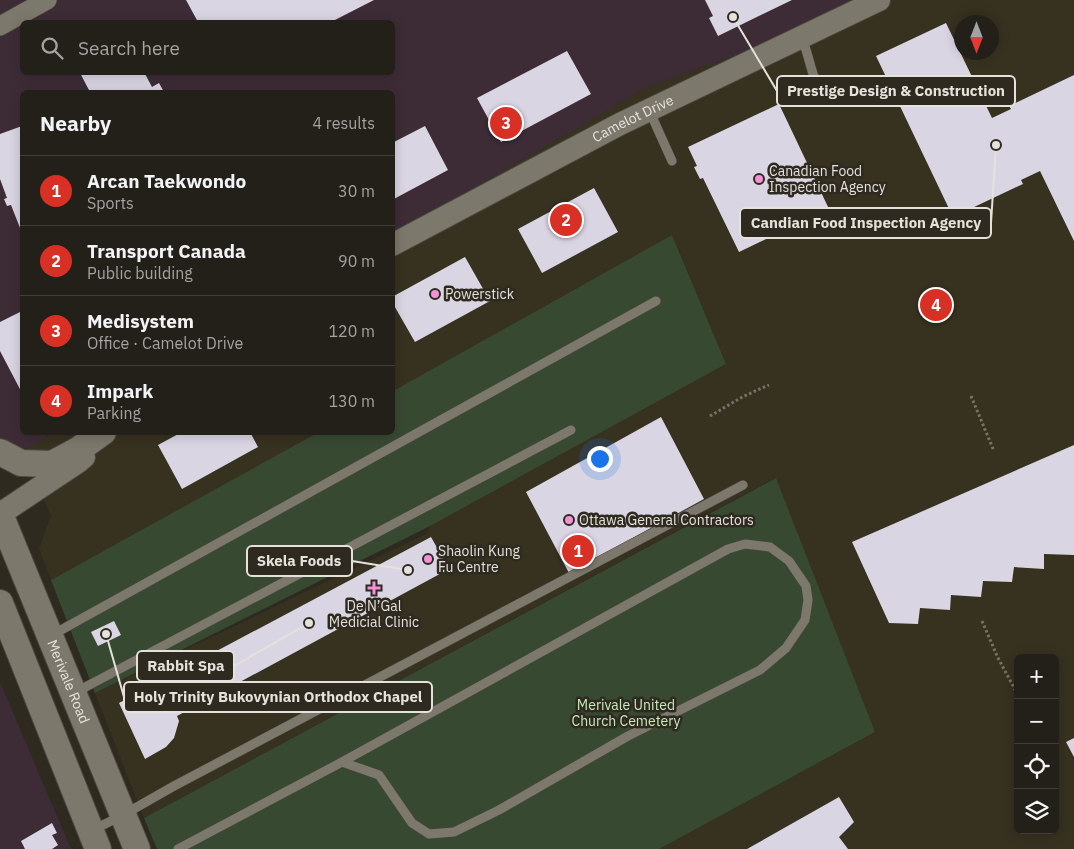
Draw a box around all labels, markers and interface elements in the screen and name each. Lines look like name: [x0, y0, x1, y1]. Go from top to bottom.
north arrow: [954, 15, 999, 60]
search box: [20, 20, 395, 75]
icon: search: [38, 34, 66, 62]
text: Search here: [78, 36, 180, 60]
callout: Prestige Design & Construction: [777, 76, 1015, 106]
text: Prestige Design & Construction: [787, 81, 1005, 100]
street label: Camelot Drive: [589, 91, 677, 146]
pin: 3: [490, 104, 522, 142]
text: Nearby: [40, 109, 111, 137]
text: 4 results: [312, 113, 375, 133]
place label: Canadian Food Inspection Agency: [769, 162, 886, 196]
text: Arcan Taekwondo: [87, 169, 246, 193]
marker: Canadian Food Inspection Agency: [753, 173, 765, 185]
text: 1: [51, 181, 61, 201]
text: 30 m: [338, 181, 375, 201]
text: Sports: [87, 193, 134, 213]
pin: 2: [550, 201, 582, 239]
callout: Candian Food Inspection Agency: [740, 208, 991, 238]
text: Candian Food Inspection Agency: [751, 213, 981, 232]
text: Transport Canada: [87, 239, 246, 263]
text: 2: [51, 251, 61, 271]
text: 90 m: [338, 251, 375, 271]
text: Public building: [87, 263, 193, 283]
place label: Powerstick: [445, 285, 515, 303]
pin: 4: [920, 286, 952, 324]
marker: Powerstick: [429, 288, 441, 300]
text: Medisystem: [87, 309, 194, 333]
text: 3: [51, 321, 61, 341]
text: 120 m: [328, 321, 375, 341]
text: Office · Camelot Drive: [87, 333, 243, 353]
text: Impark: [87, 379, 153, 403]
text: 4: [51, 391, 61, 411]
text: 130 m: [328, 391, 375, 411]
text: Parking: [87, 403, 141, 423]
your location: [587, 446, 613, 472]
place label: Ottawa General Contractors: [579, 511, 754, 529]
marker: Ottawa General Contractors: [563, 514, 575, 526]
pin: 1: [562, 532, 594, 570]
place label: Shaolin Kung Fu Centre: [438, 542, 521, 576]
callout: Skela Foods: [247, 546, 352, 576]
text: Skela Foods: [257, 551, 342, 570]
marker: Shaolin Kung Fu Centre: [422, 553, 434, 565]
marker: De N’Gal Medicial Clinic: [367, 581, 381, 595]
place label: De N’Gal Medicial Clinic: [329, 597, 419, 631]
street label: Merivale Road: [43, 637, 94, 726]
callout: Rabbit Spa: [137, 651, 234, 681]
map controls: [1014, 654, 1059, 834]
button: +: [1014, 654, 1059, 699]
text: Rabbit Spa: [147, 656, 225, 675]
callout: Holy Trinity Bukovynian Orthodox Chapel: [124, 682, 432, 712]
text: Holy Trinity Bukovynian Orthodox Chapel: [134, 687, 423, 706]
park label: Merivale United Church Cemetery: [571, 696, 681, 730]
button: −: [1014, 699, 1059, 744]
button: locate: [1014, 744, 1059, 789]
button: layers: [1014, 789, 1059, 834]

